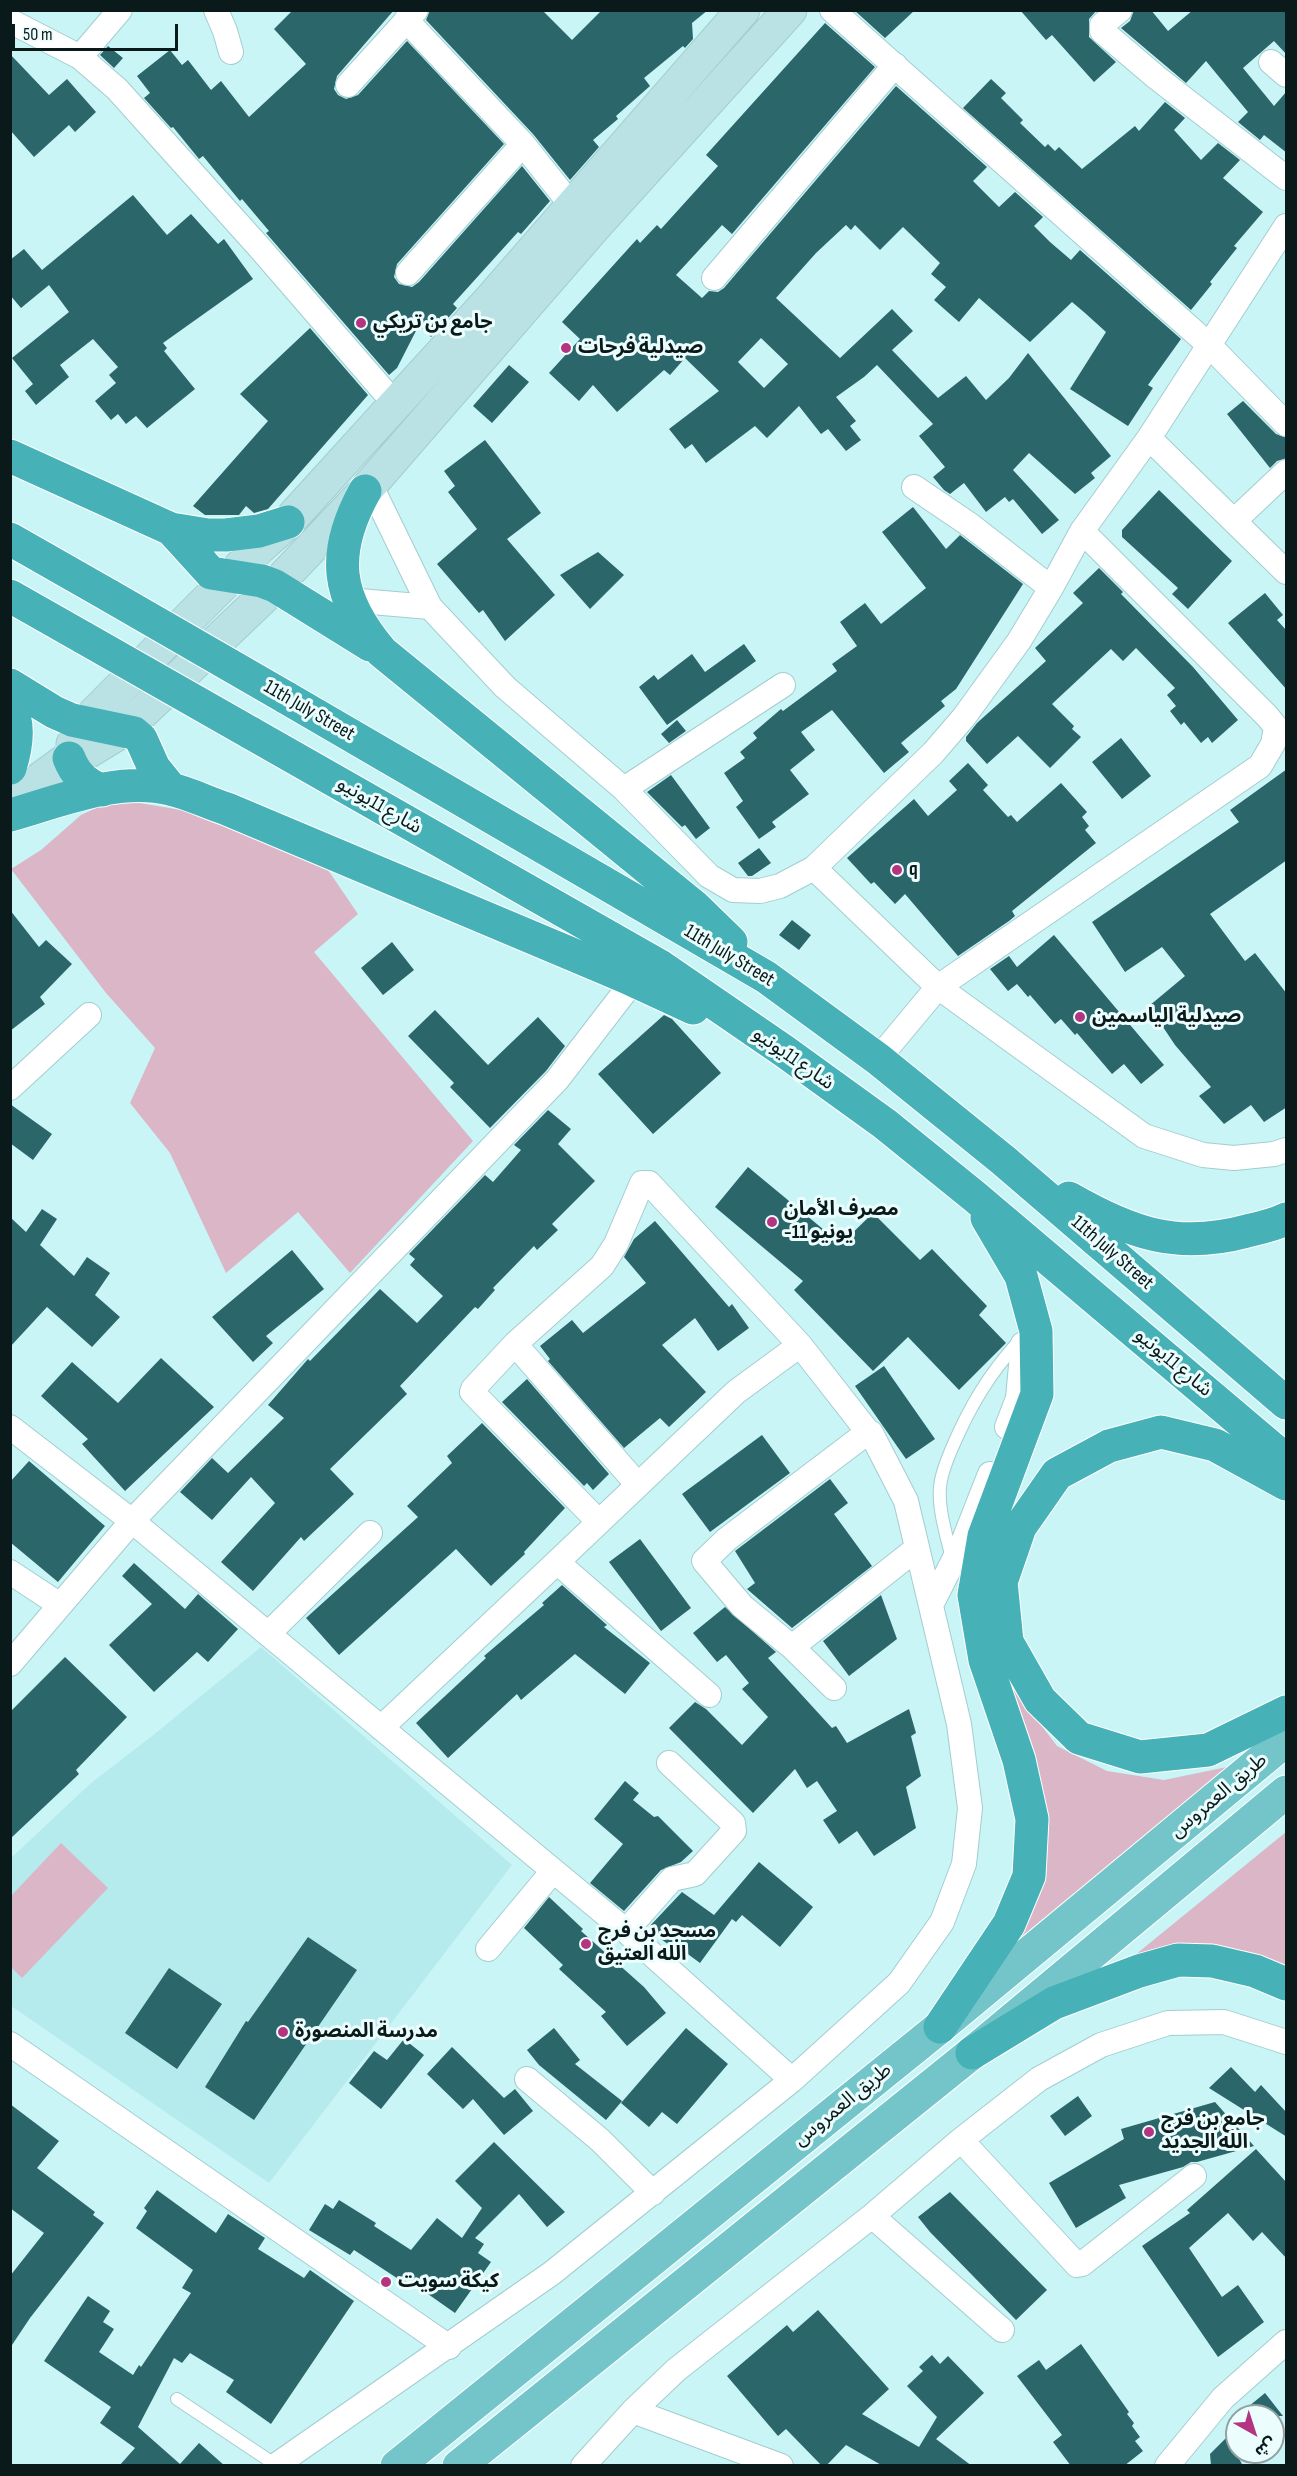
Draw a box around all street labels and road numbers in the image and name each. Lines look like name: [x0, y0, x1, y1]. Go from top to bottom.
street label: 11th July Street: [259, 675, 359, 747]
street label: شارع 11يونيو: [332, 772, 426, 840]
street label: 11th July Street: [680, 920, 778, 992]
street label: شارع 11يونيو: [748, 1022, 838, 1096]
street label: 11th July Street: [1066, 1211, 1158, 1295]
street label: شارع 11يونيو: [1129, 1324, 1217, 1402]
street label: طريق العمروس: [1166, 1749, 1272, 1843]
street label: طريق العمروس: [789, 2058, 897, 2152]

